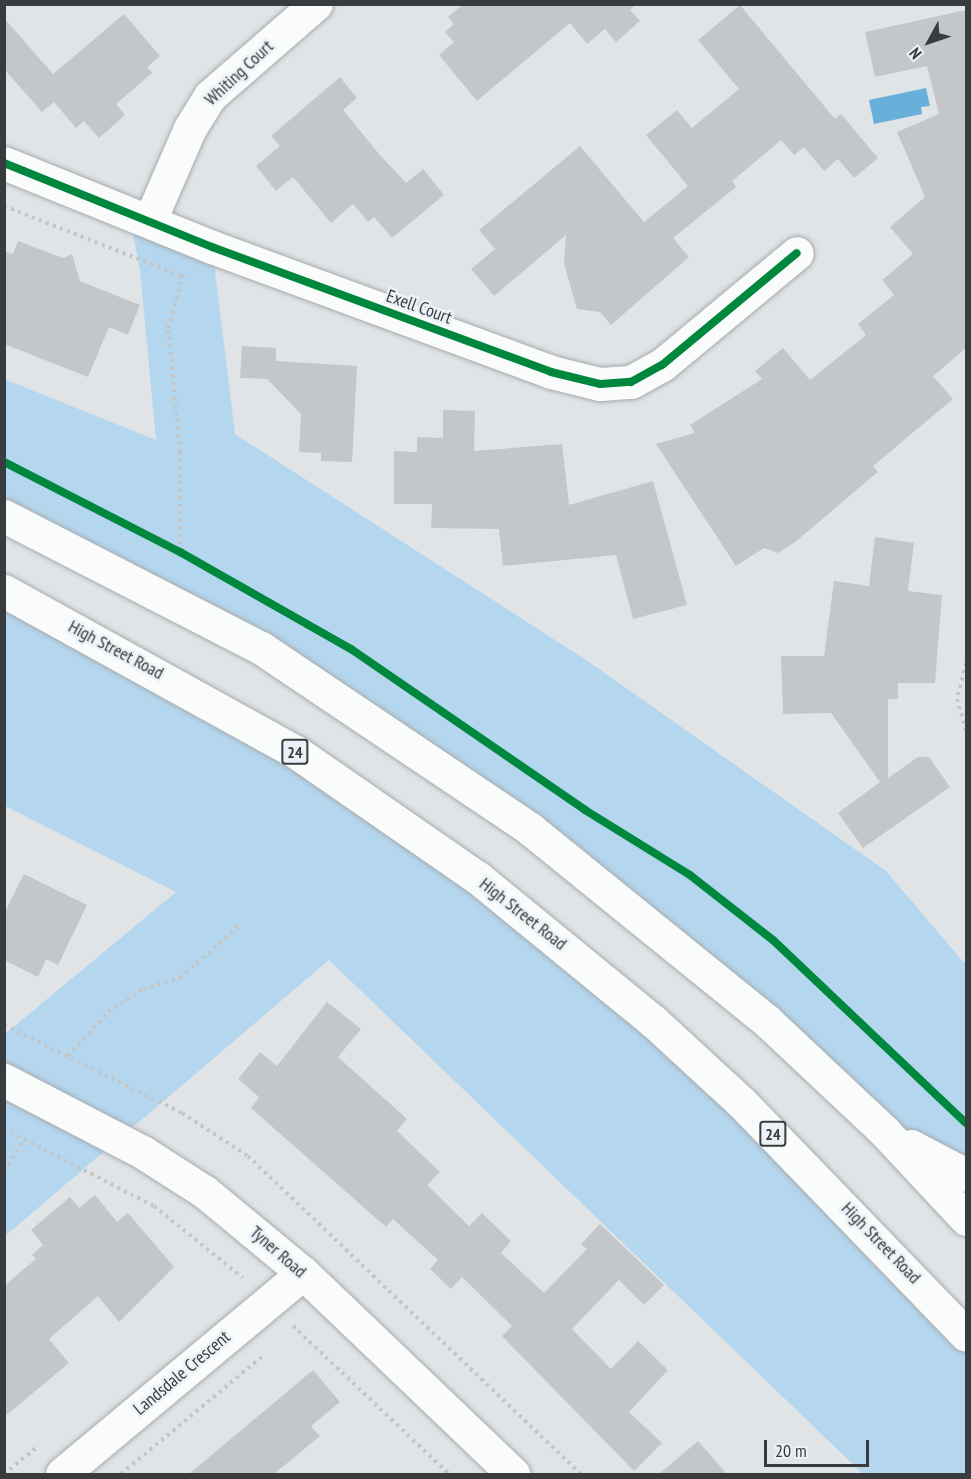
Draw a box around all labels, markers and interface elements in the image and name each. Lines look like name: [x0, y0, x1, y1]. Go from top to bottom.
north arrow: [899, 12, 959, 72]
street label: Whiting Court: [200, 36, 278, 110]
text: N: [905, 44, 926, 63]
street label: Exell Court: [383, 285, 455, 329]
street label: High Street Road: [65, 616, 167, 684]
road number: 24: [280, 739, 310, 765]
street label: High Street Road: [475, 873, 571, 955]
road number: 24: [758, 1121, 788, 1147]
street label: High Street Road: [837, 1198, 925, 1288]
street label: Tyner Road: [245, 1222, 311, 1282]
street label: Landsdale Crescent: [129, 1326, 235, 1420]
scale bar: [767, 1428, 872, 1466]
text: 20 m: [775, 1439, 807, 1462]

